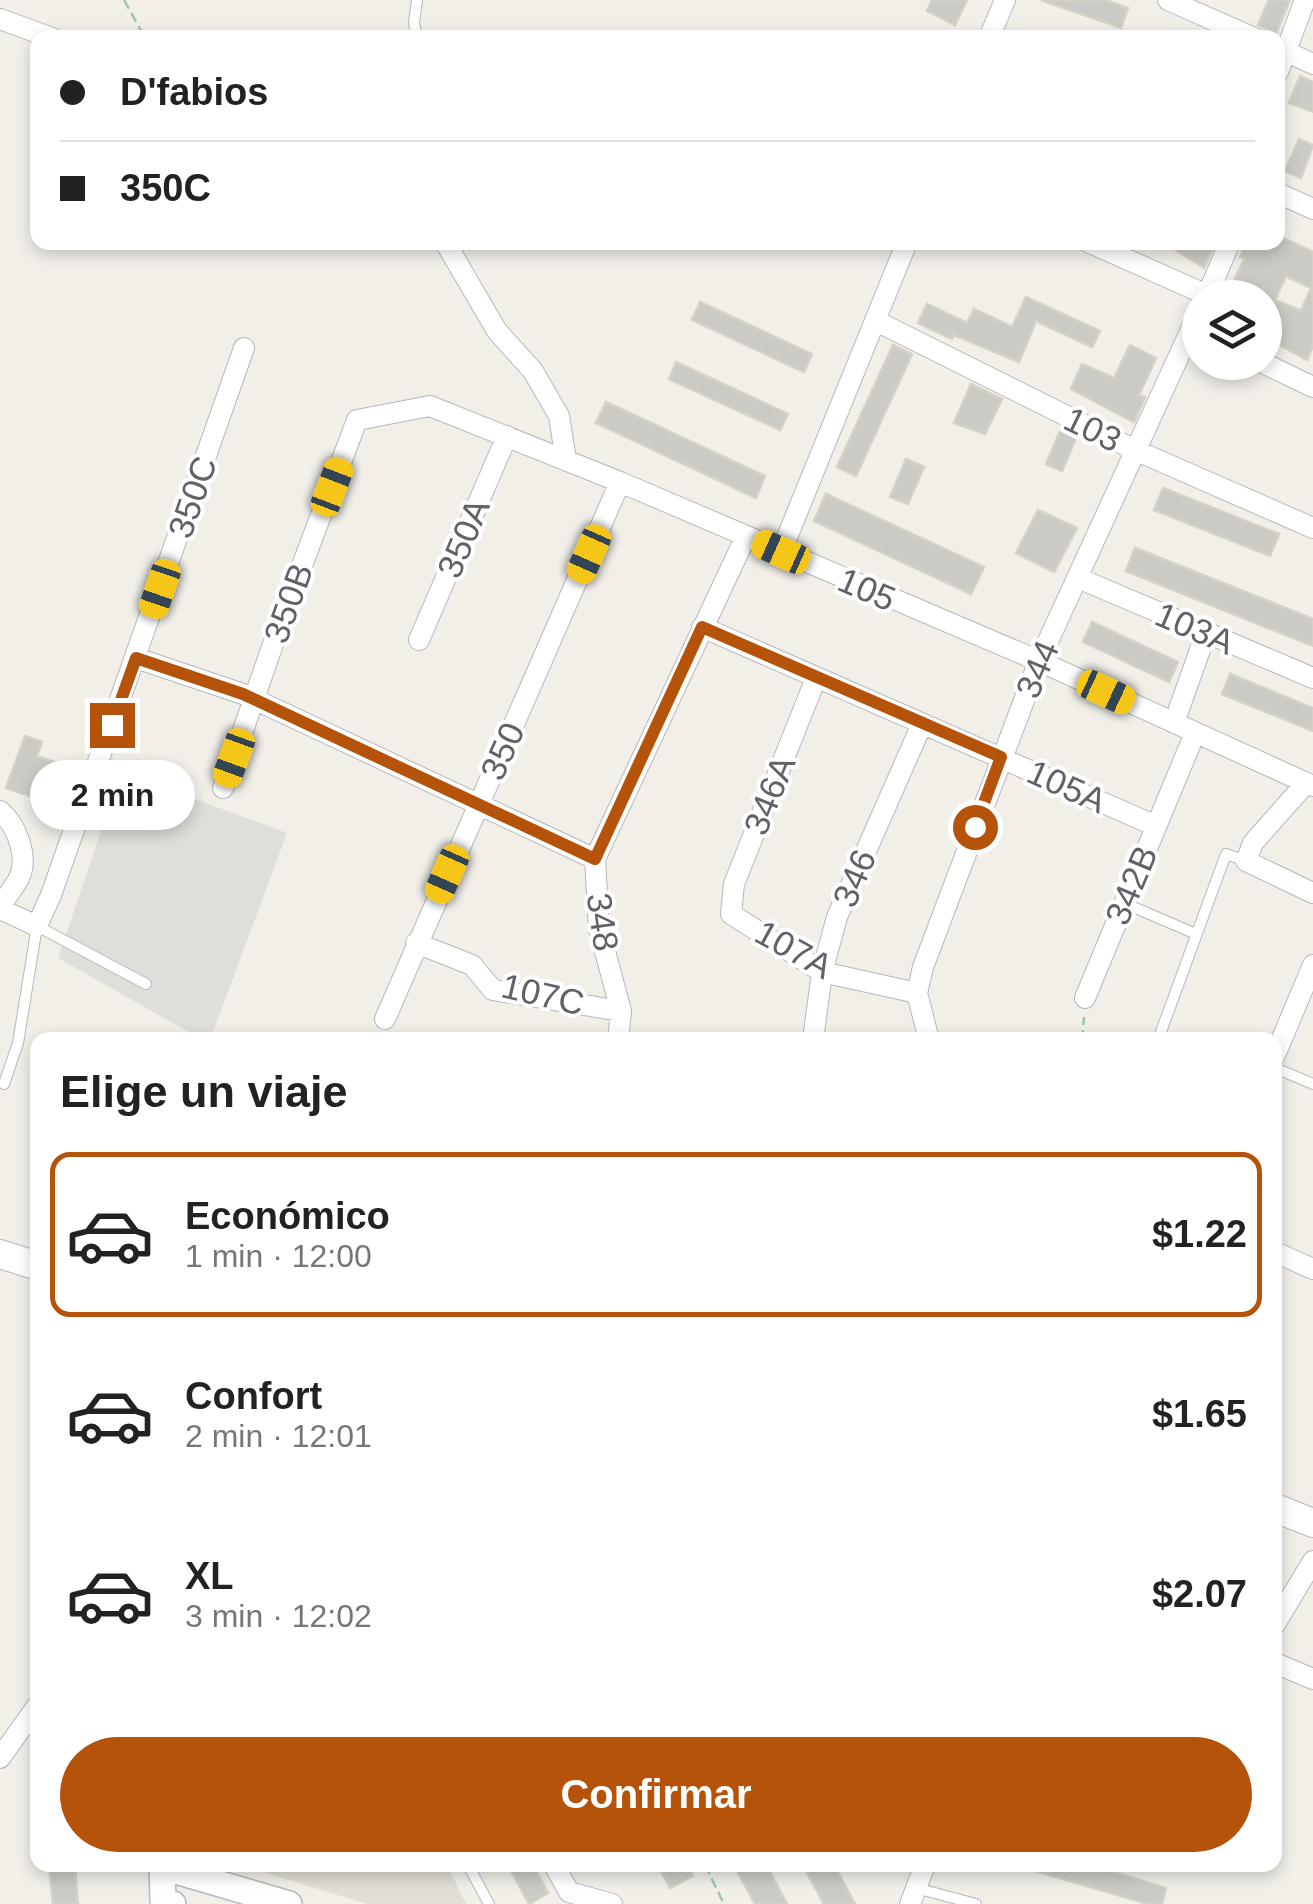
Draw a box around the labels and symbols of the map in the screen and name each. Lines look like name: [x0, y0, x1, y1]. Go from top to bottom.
street label: 103: [1058, 399, 1128, 459]
street label: 350C: [160, 451, 224, 543]
car: [307, 454, 357, 520]
street label: 350A: [429, 492, 497, 583]
car: [563, 520, 615, 588]
car: [747, 526, 815, 578]
car: [136, 556, 184, 622]
street label: 350B: [256, 558, 320, 648]
street label: 105: [832, 560, 902, 618]
street label: 103A: [1150, 594, 1241, 662]
street label: 344: [1008, 634, 1066, 704]
car: [1072, 666, 1140, 718]
route end: [90, 703, 135, 748]
street label: 350: [472, 716, 532, 786]
car: [210, 725, 258, 791]
street label: 346A: [736, 749, 803, 840]
street label: 105A: [1022, 752, 1113, 821]
callout: 2 min: [29, 760, 194, 830]
route start: [953, 805, 998, 850]
car: [421, 840, 473, 908]
street label: 342B: [1097, 840, 1165, 930]
street label: 346: [825, 843, 883, 913]
street label: 348: [580, 890, 626, 954]
street label: 107A: [749, 912, 840, 986]
street label: 107C: [498, 966, 588, 1022]

